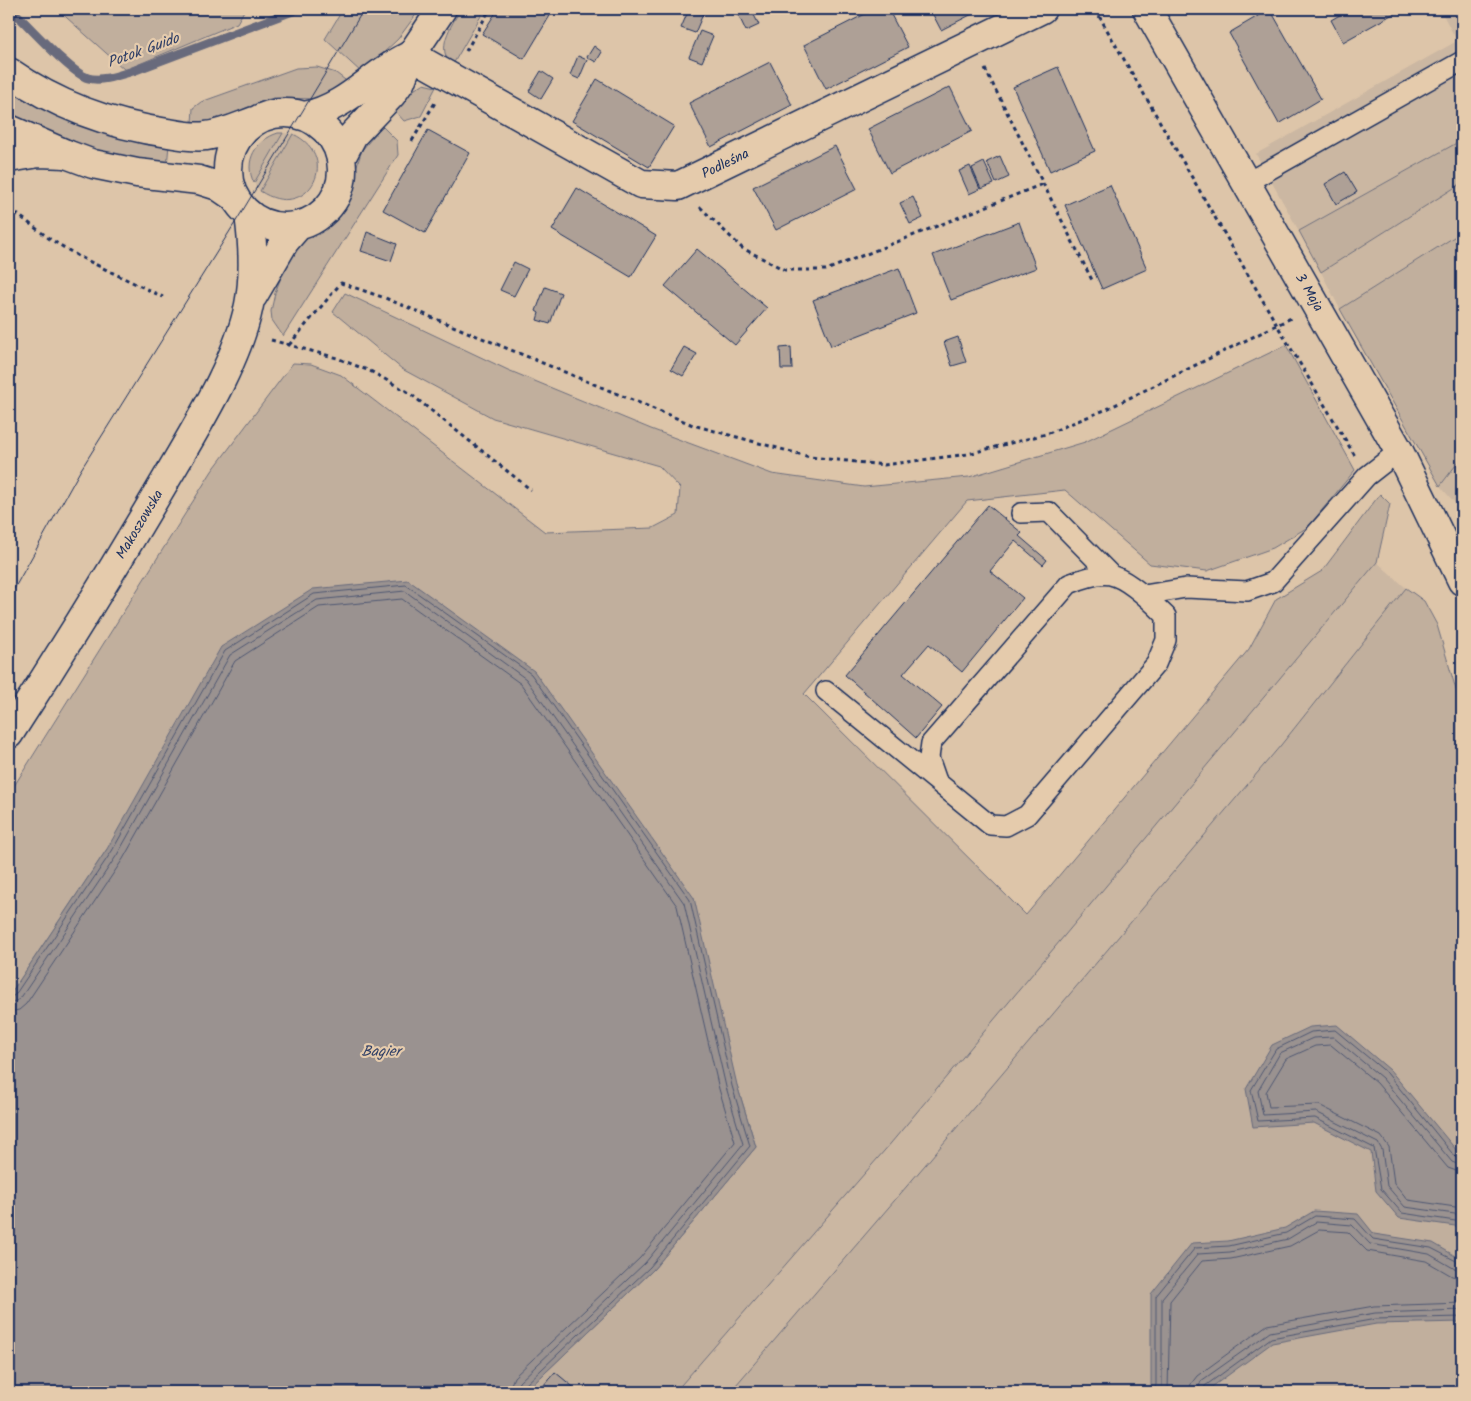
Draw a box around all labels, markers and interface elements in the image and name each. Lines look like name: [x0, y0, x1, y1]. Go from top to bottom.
water label: Potok Guido: [104, 26, 184, 75]
street label: Podleśna: [698, 143, 753, 185]
street label: 3 Maja: [1289, 269, 1329, 316]
street label: Makoszowska: [110, 486, 169, 563]
water label: Bagier: [361, 1040, 404, 1064]

